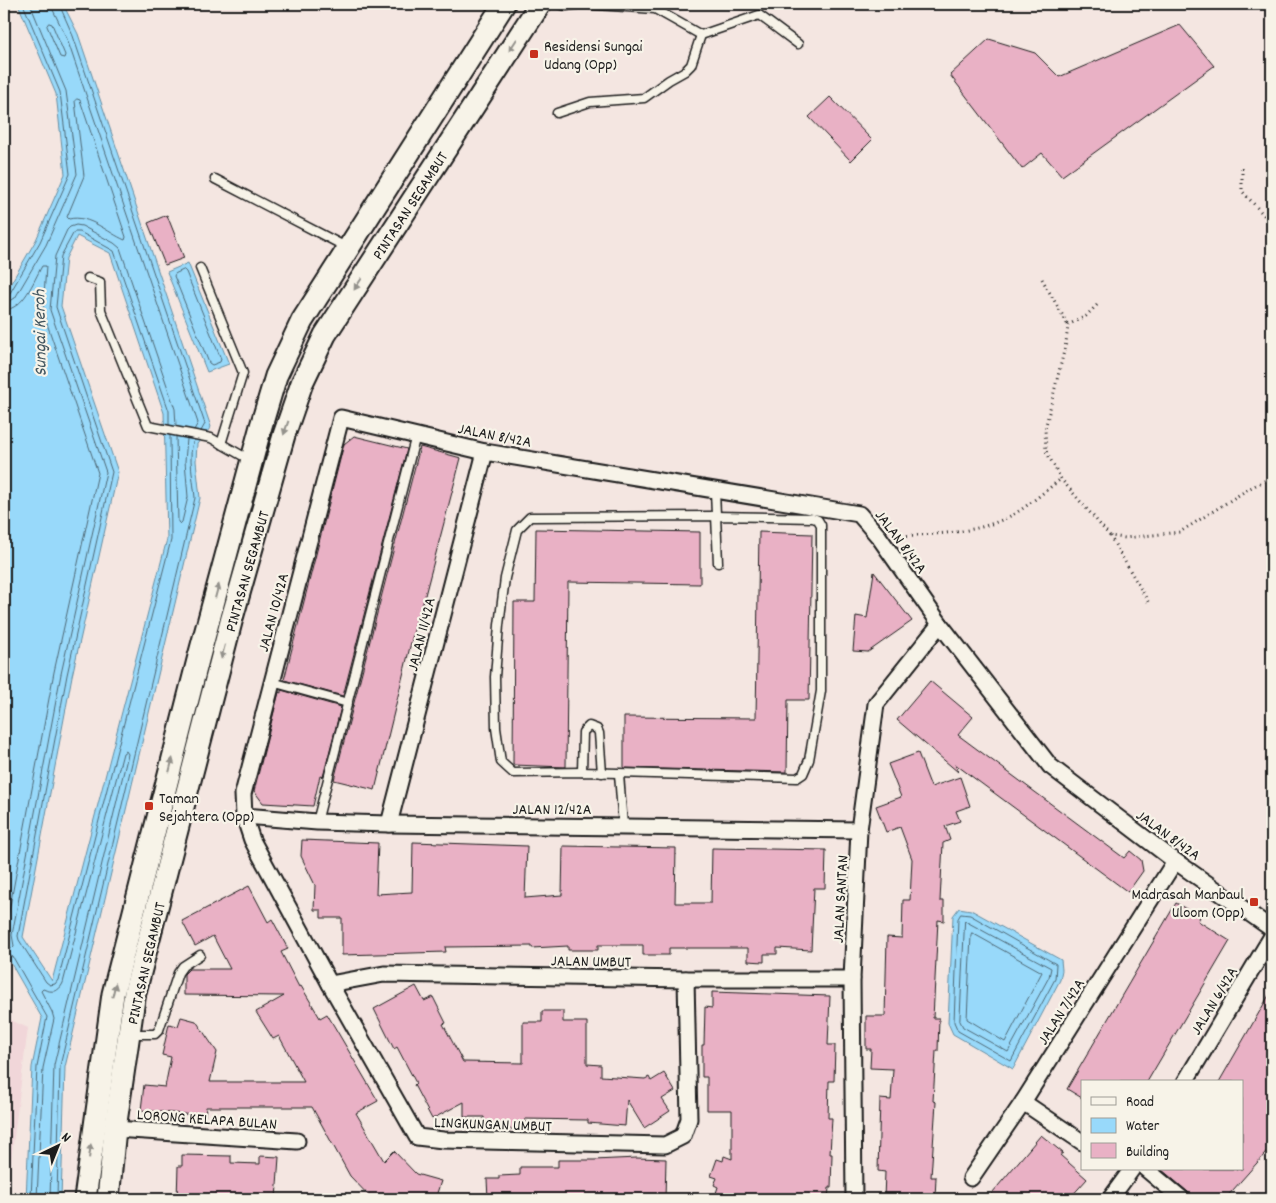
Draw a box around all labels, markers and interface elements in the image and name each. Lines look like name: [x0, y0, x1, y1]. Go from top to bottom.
place label: Residensi Sungai Udang (Opp): [544, 36, 643, 77]
one-way arrow: [509, 38, 518, 51]
marker: Residensi Sungai Udang (Opp): [528, 48, 540, 60]
street label: PINTASAN SEGAMBUT: [367, 147, 455, 265]
one-way arrow: [353, 277, 363, 290]
water label: Sungai Keroh: [28, 289, 55, 377]
street label: JALAN 8/42A: [456, 418, 534, 455]
one-way arrow: [282, 421, 289, 436]
street label: JALAN 8/42A: [868, 506, 932, 579]
street label: PINTASAN SEGAMBUT: [220, 508, 277, 635]
street label: JALAN 10/42A: [253, 571, 296, 655]
one-way arrow: [213, 583, 221, 598]
street label: JALAN 11/42A: [402, 595, 443, 674]
one-way arrow: [219, 645, 227, 660]
one-way arrow: [167, 757, 175, 772]
place label: Taman Sejahtera (Opp): [159, 788, 254, 829]
street label: JALAN 12/42A: [513, 799, 592, 822]
marker: Taman Sejahtera (Opp): [143, 800, 155, 812]
street label: JALAN 8/42A: [1131, 805, 1205, 867]
street label: JALAN SANTAN: [828, 854, 855, 944]
place label: Madrasah Manbaul Uloom (Opp): [1132, 884, 1244, 925]
marker: Madrasah Manbaul Uloom (Opp): [1248, 896, 1260, 908]
street label: PINTASAN SEGAMBUT: [122, 900, 173, 1027]
street label: JALAN UMBUT: [551, 950, 632, 975]
street label: JALAN 6/42A: [1186, 962, 1245, 1040]
street label: JALAN 7/42A: [1033, 974, 1092, 1050]
one-way arrow: [110, 983, 118, 998]
legend: [1081, 1080, 1244, 1170]
text: Road: [1126, 1092, 1154, 1114]
street label: LORONG KELAPA BULAN: [136, 1104, 278, 1137]
street label: LINGKUNGAN UMBUT: [434, 1112, 553, 1139]
text: Water: [1126, 1116, 1160, 1138]
north arrow: [32, 1120, 82, 1170]
text: N: [56, 1128, 75, 1148]
text: Building: [1126, 1142, 1169, 1164]
one-way arrow: [86, 1143, 94, 1159]

